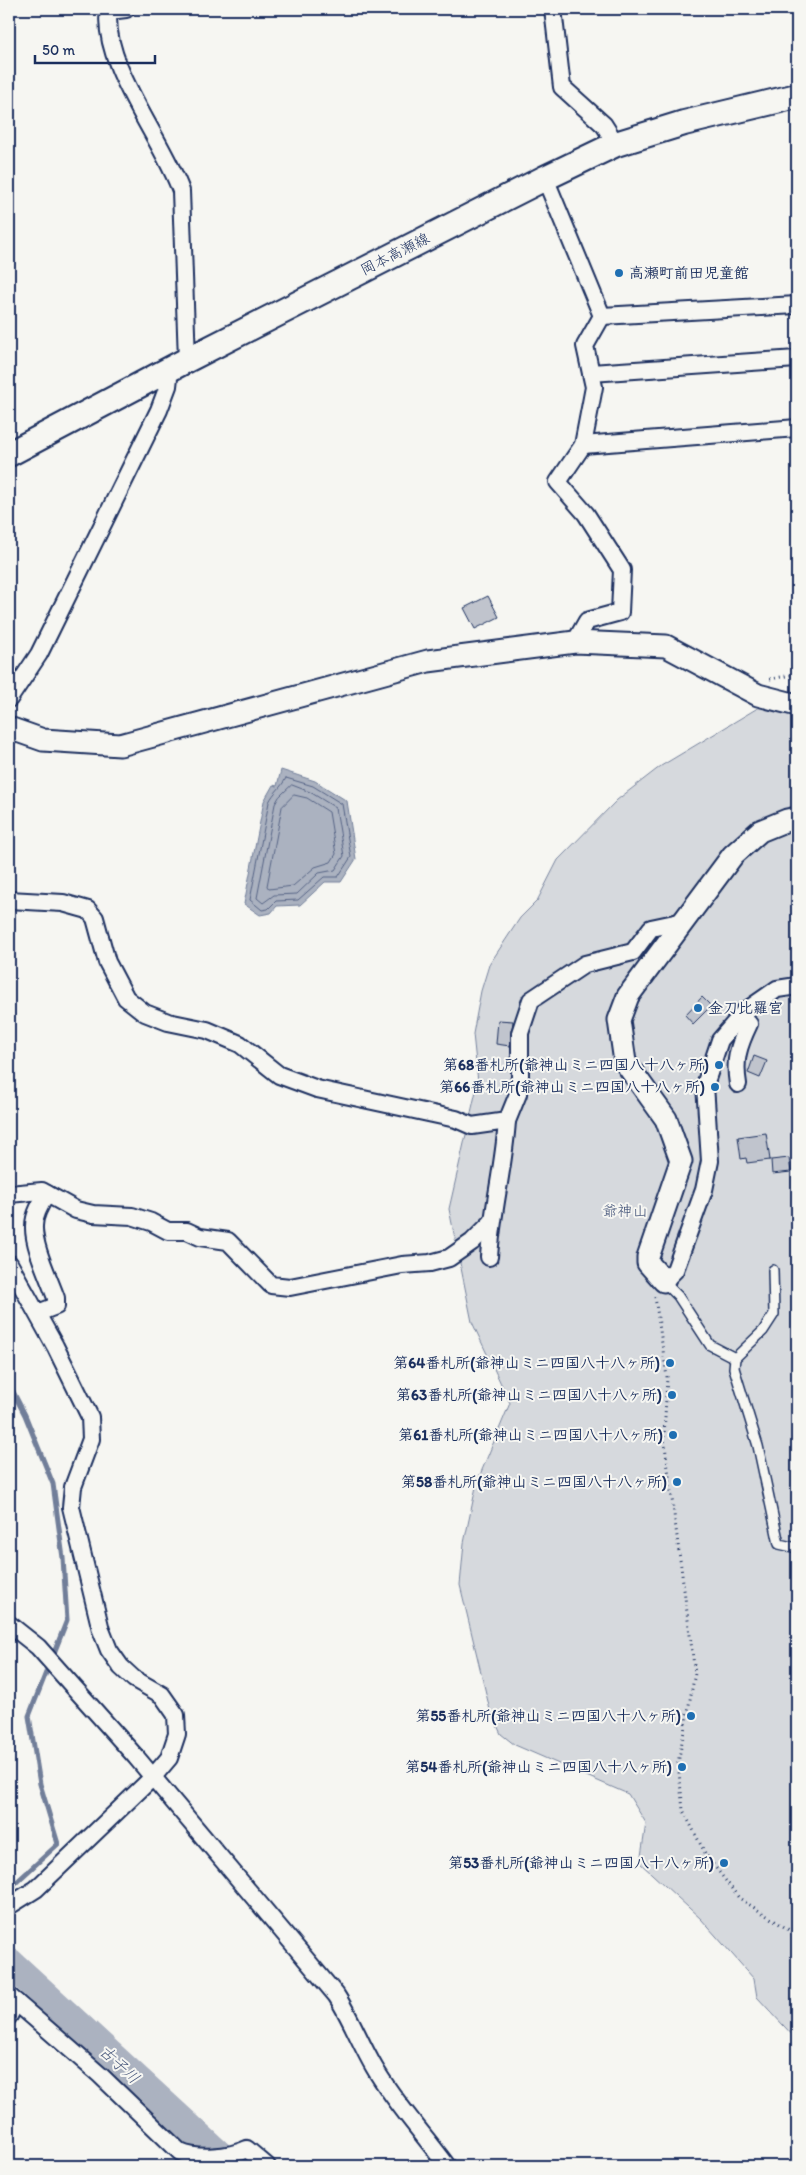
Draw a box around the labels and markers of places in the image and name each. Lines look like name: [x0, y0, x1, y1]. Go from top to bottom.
place label: 高瀬町前田児童館: [629, 264, 749, 282]
marker: 高瀬町前田児童館: [613, 267, 625, 279]
place label: 金刀比羅宮: [708, 999, 783, 1017]
marker: 金刀比羅宮: [692, 1002, 704, 1014]
place label: 第68番札所(爺神山ミニ四国八十八ヶ所): [443, 1056, 709, 1075]
marker: 第68番札所(爺神山ミニ四国八十八ヶ所): [713, 1059, 725, 1071]
place label: 第66番札所(爺神山ミニ四国八十八ヶ所): [439, 1078, 705, 1097]
marker: 第66番札所(爺神山ミニ四国八十八ヶ所): [709, 1081, 721, 1093]
place label: 第64番札所(爺神山ミニ四国八十八ヶ所): [393, 1354, 660, 1373]
marker: 第64番札所(爺神山ミニ四国八十八ヶ所): [664, 1357, 676, 1369]
place label: 第63番札所(爺神山ミニ四国八十八ヶ所): [396, 1386, 662, 1405]
marker: 第63番札所(爺神山ミニ四国八十八ヶ所): [666, 1389, 678, 1401]
place label: 第61番札所(爺神山ミニ四国八十八ヶ所): [398, 1426, 663, 1445]
marker: 第61番札所(爺神山ミニ四国八十八ヶ所): [667, 1429, 679, 1441]
place label: 第58番札所(爺神山ミニ四国八十八ヶ所): [401, 1473, 667, 1492]
marker: 第58番札所(爺神山ミニ四国八十八ヶ所): [671, 1476, 683, 1488]
place label: 第55番札所(爺神山ミニ四国八十八ヶ所): [415, 1707, 681, 1726]
marker: 第55番札所(爺神山ミニ四国八十八ヶ所): [685, 1710, 697, 1722]
place label: 第54番札所(爺神山ミニ四国八十八ヶ所): [405, 1758, 672, 1777]
marker: 第54番札所(爺神山ミニ四国八十八ヶ所): [676, 1761, 688, 1773]
place label: 第53番札所(爺神山ミニ四国八十八ヶ所): [448, 1854, 714, 1873]
marker: 第53番札所(爺神山ミニ四国八十八ヶ所): [718, 1857, 730, 1869]

